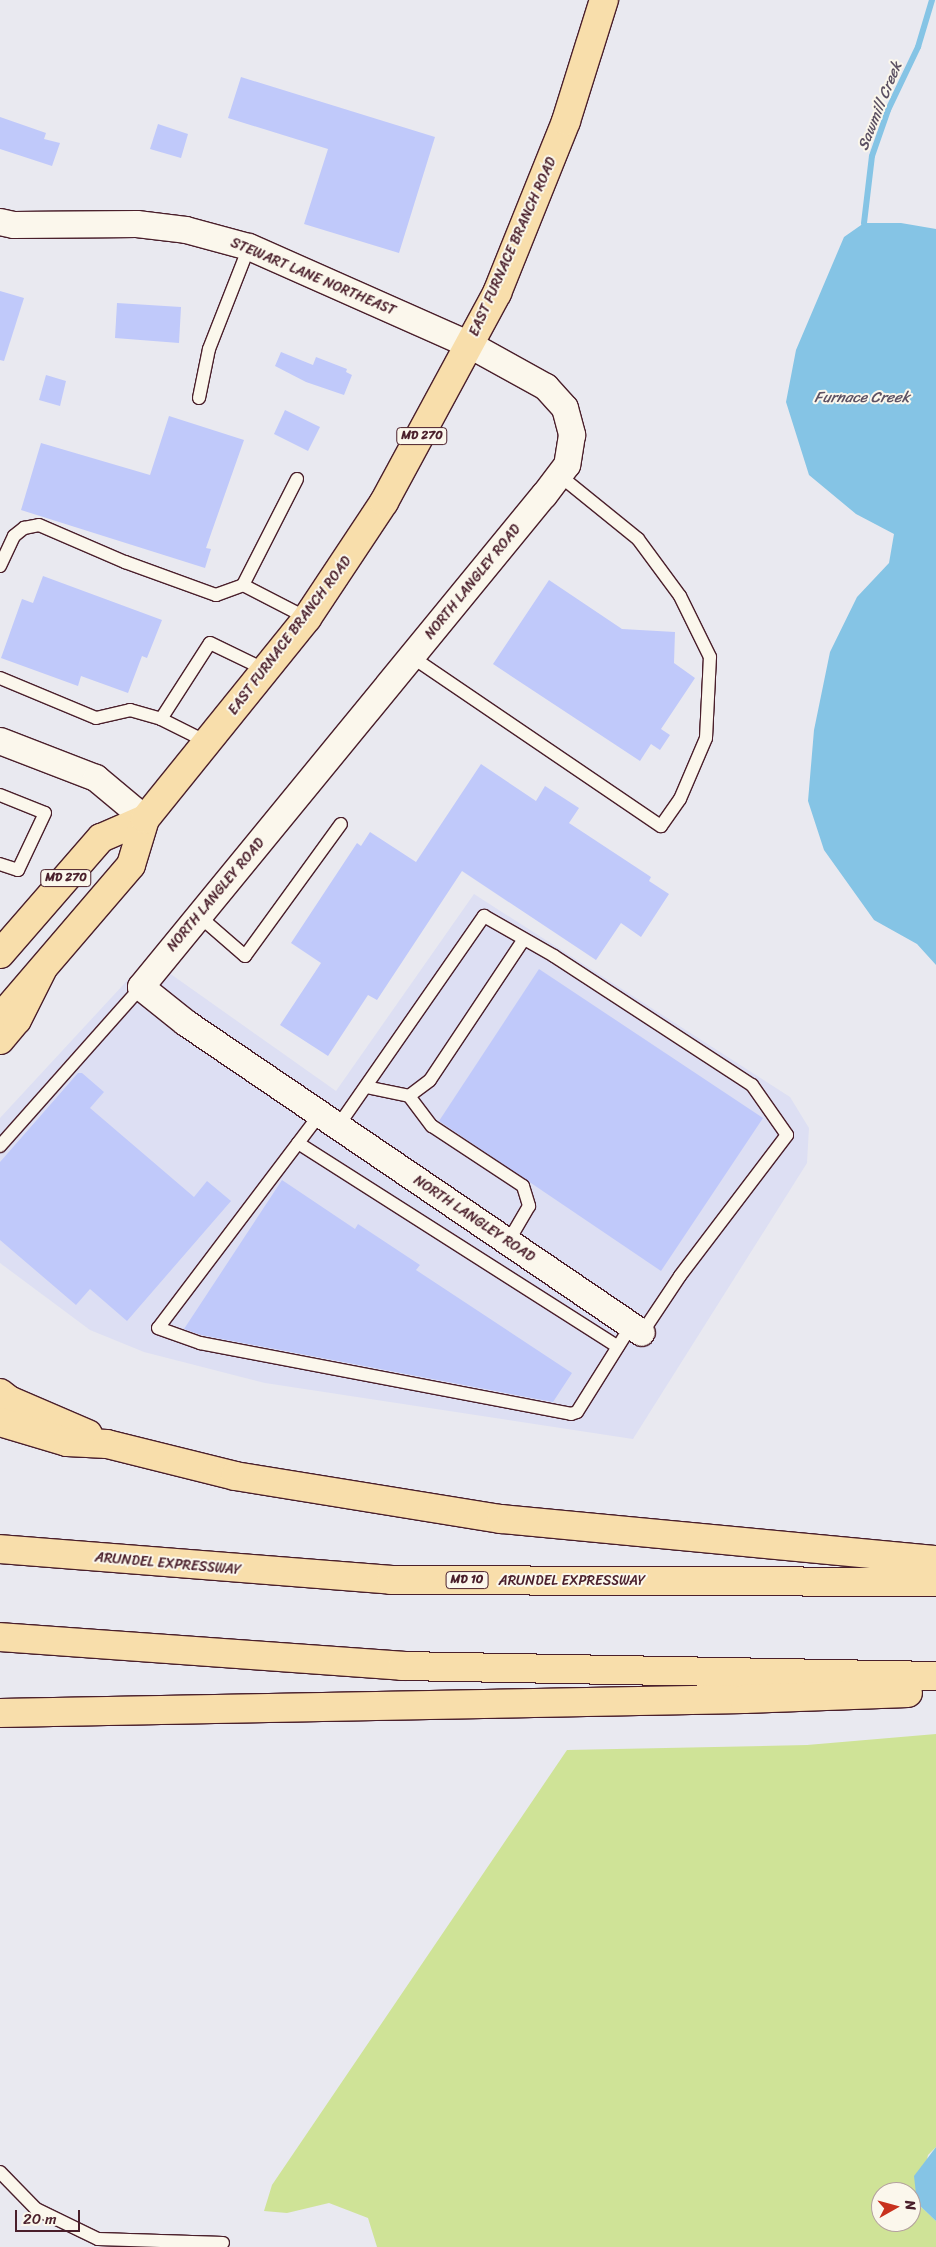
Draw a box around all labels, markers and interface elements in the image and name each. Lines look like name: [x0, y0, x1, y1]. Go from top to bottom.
water label: Sawmill Creek: [854, 59, 906, 153]
street label: EAST FURNACE BRANCH ROAD: [466, 155, 560, 339]
street label: STEWART LANE NORTHEAST: [228, 235, 398, 319]
water label: Furnace Creek: [814, 389, 910, 407]
road number: MD 270: [396, 426, 448, 446]
street label: NORTH LANGLEY ROAD: [422, 521, 524, 643]
street label: EAST FURNACE BRANCH ROAD: [225, 553, 355, 719]
street label: NORTH LANGLEY ROAD: [164, 835, 268, 955]
road number: MD 270: [40, 868, 92, 888]
street label: NORTH LANGLEY ROAD: [410, 1172, 538, 1266]
street label: ARUNDEL EXPRESSWAY: [93, 1549, 243, 1579]
road number: MD 10: [444, 1570, 490, 1590]
street label: ARUNDEL EXPRESSWAY: [497, 1573, 647, 1589]
north arrow: [871, 2182, 921, 2232]
text: N: [897, 2199, 923, 2212]
scale bar: [18, 2200, 82, 2232]
text: 20 m: [23, 2206, 57, 2232]

